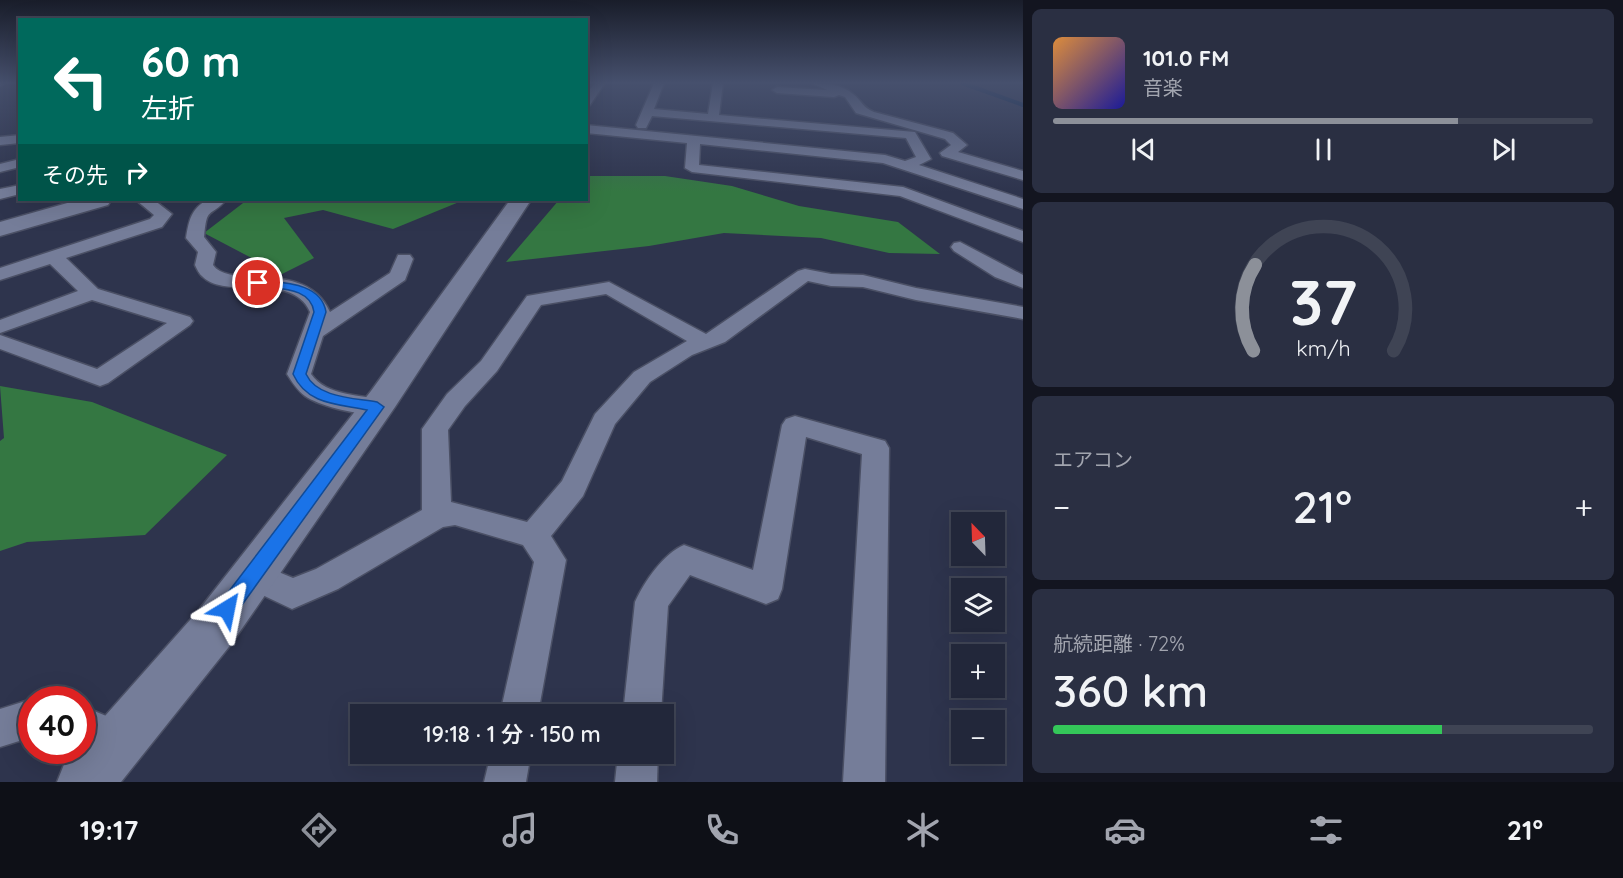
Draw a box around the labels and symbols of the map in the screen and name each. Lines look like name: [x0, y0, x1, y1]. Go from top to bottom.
pin: [232, 257, 283, 308]
north arrow: [951, 512, 1005, 566]
position arrow: [195, 577, 259, 641]
speed limit sign: 40: [18, 686, 96, 764]

